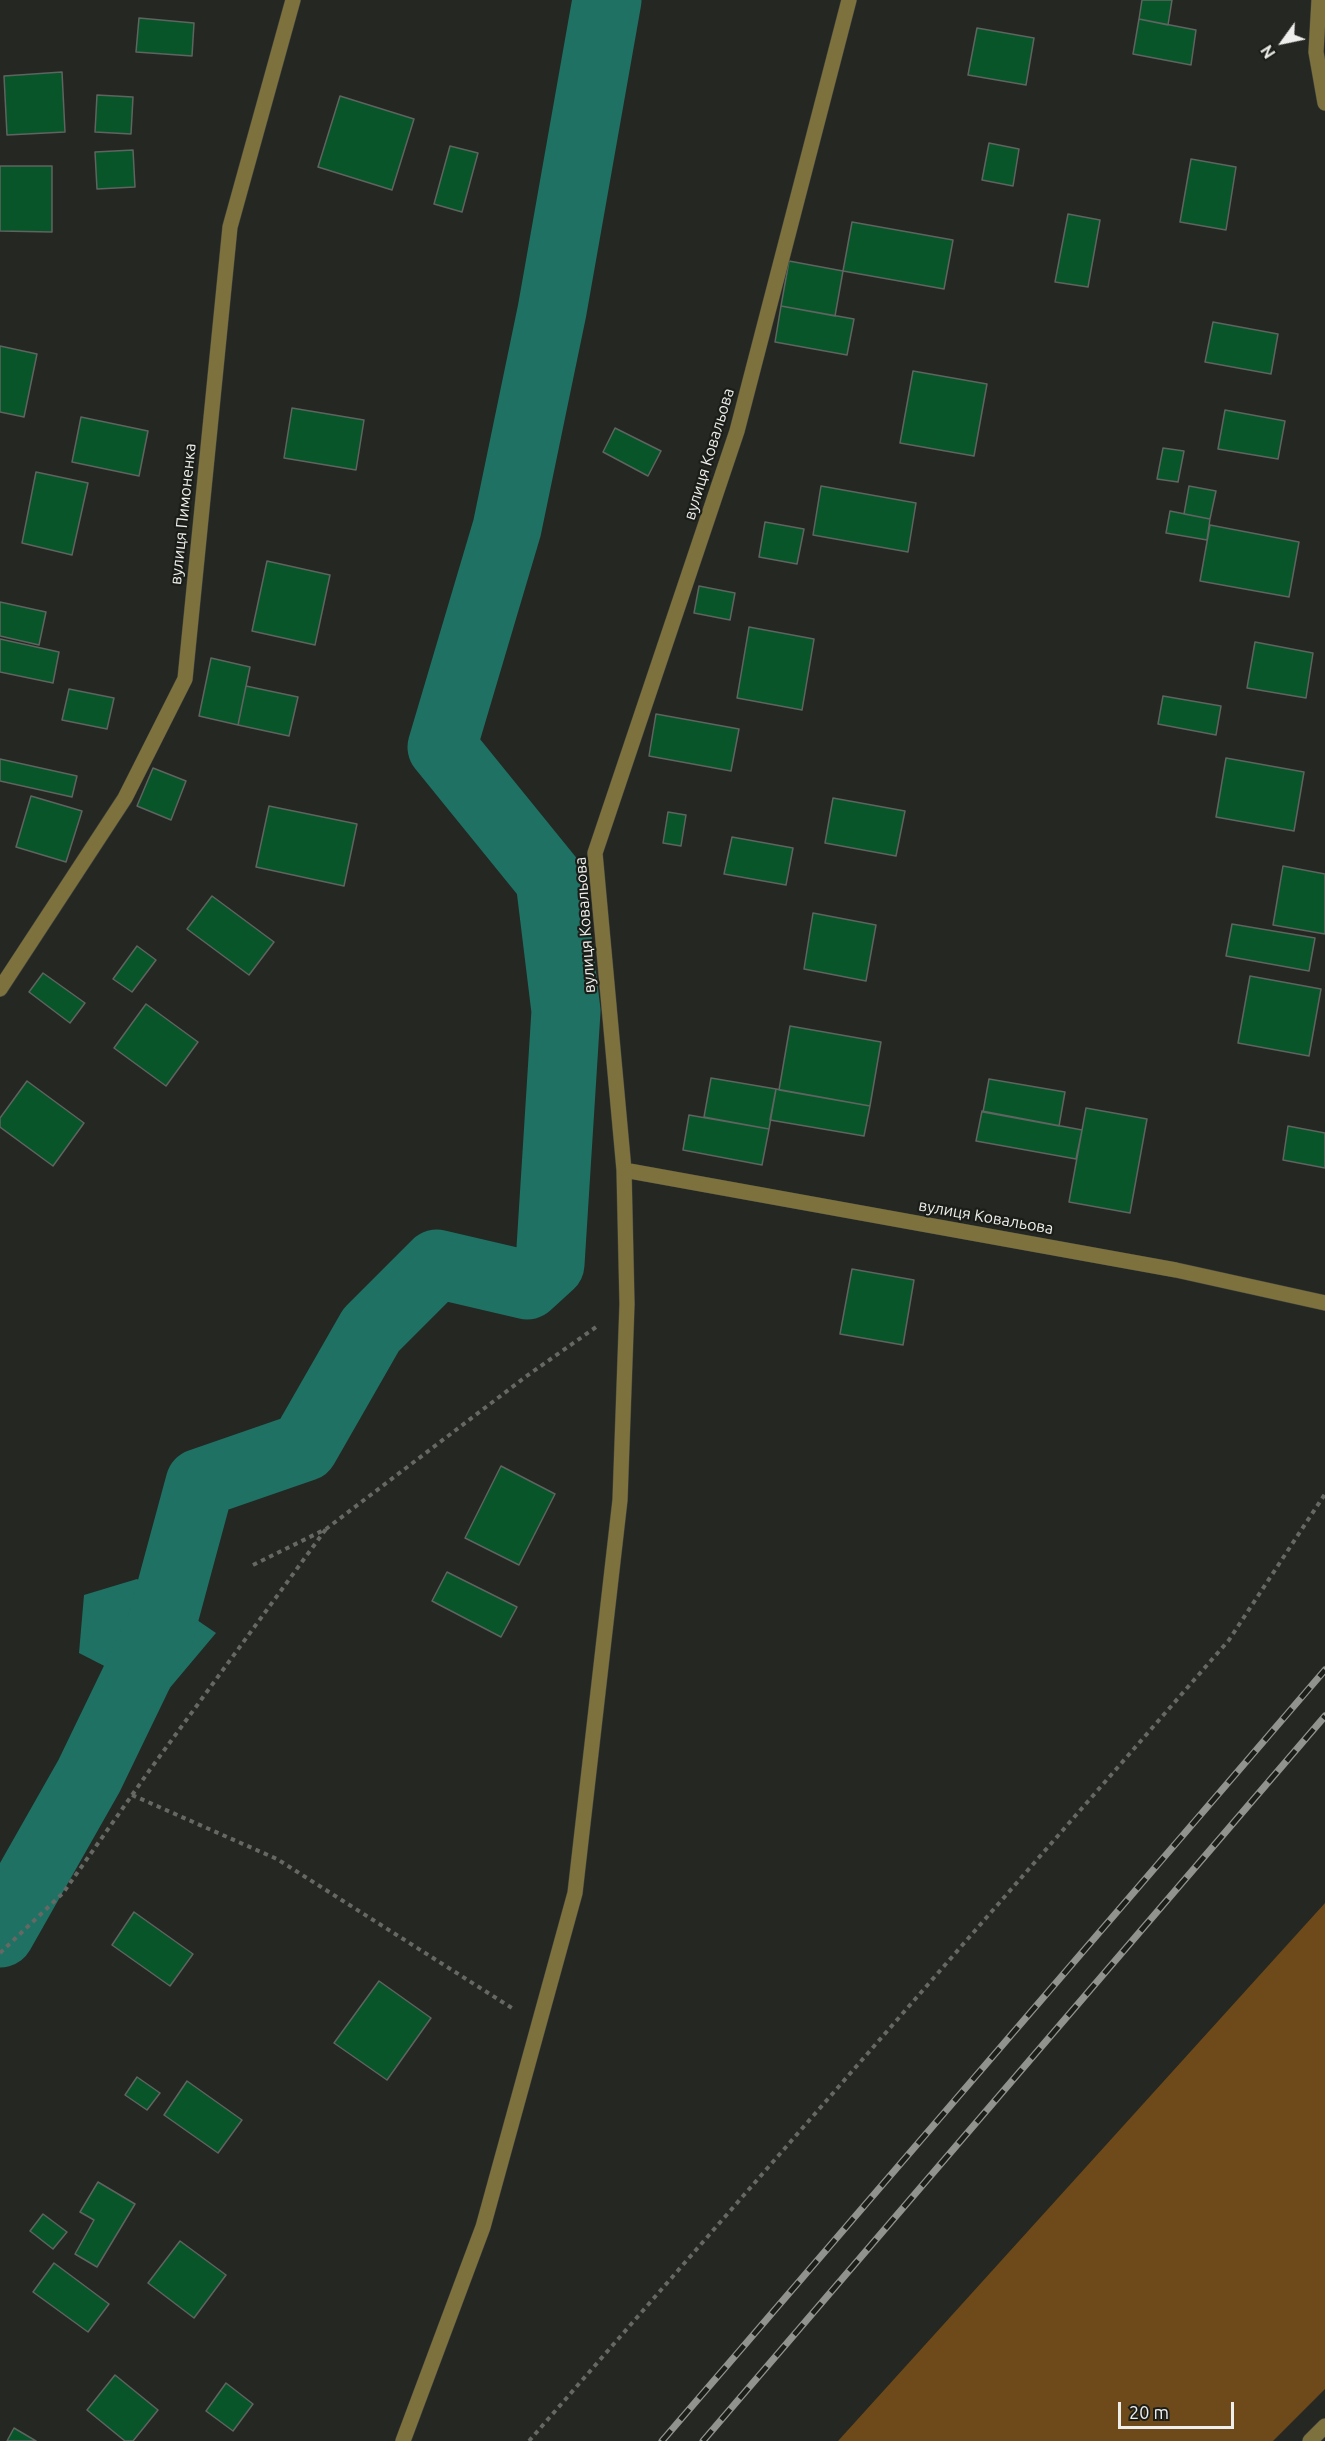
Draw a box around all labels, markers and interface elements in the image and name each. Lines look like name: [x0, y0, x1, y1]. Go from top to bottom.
north arrow: [1253, 12, 1313, 72]
text: N: [1257, 42, 1279, 62]
street label: вулиця Ковальова: [680, 386, 738, 522]
street label: вулиця Пимоненка: [166, 442, 200, 586]
street label: вулиця Ковальова: [571, 856, 599, 994]
street label: вулиця Ковальова: [917, 1196, 1055, 1238]
scale bar: [1121, 2390, 1236, 2428]
text: 20 m: [1129, 2402, 1169, 2422]

